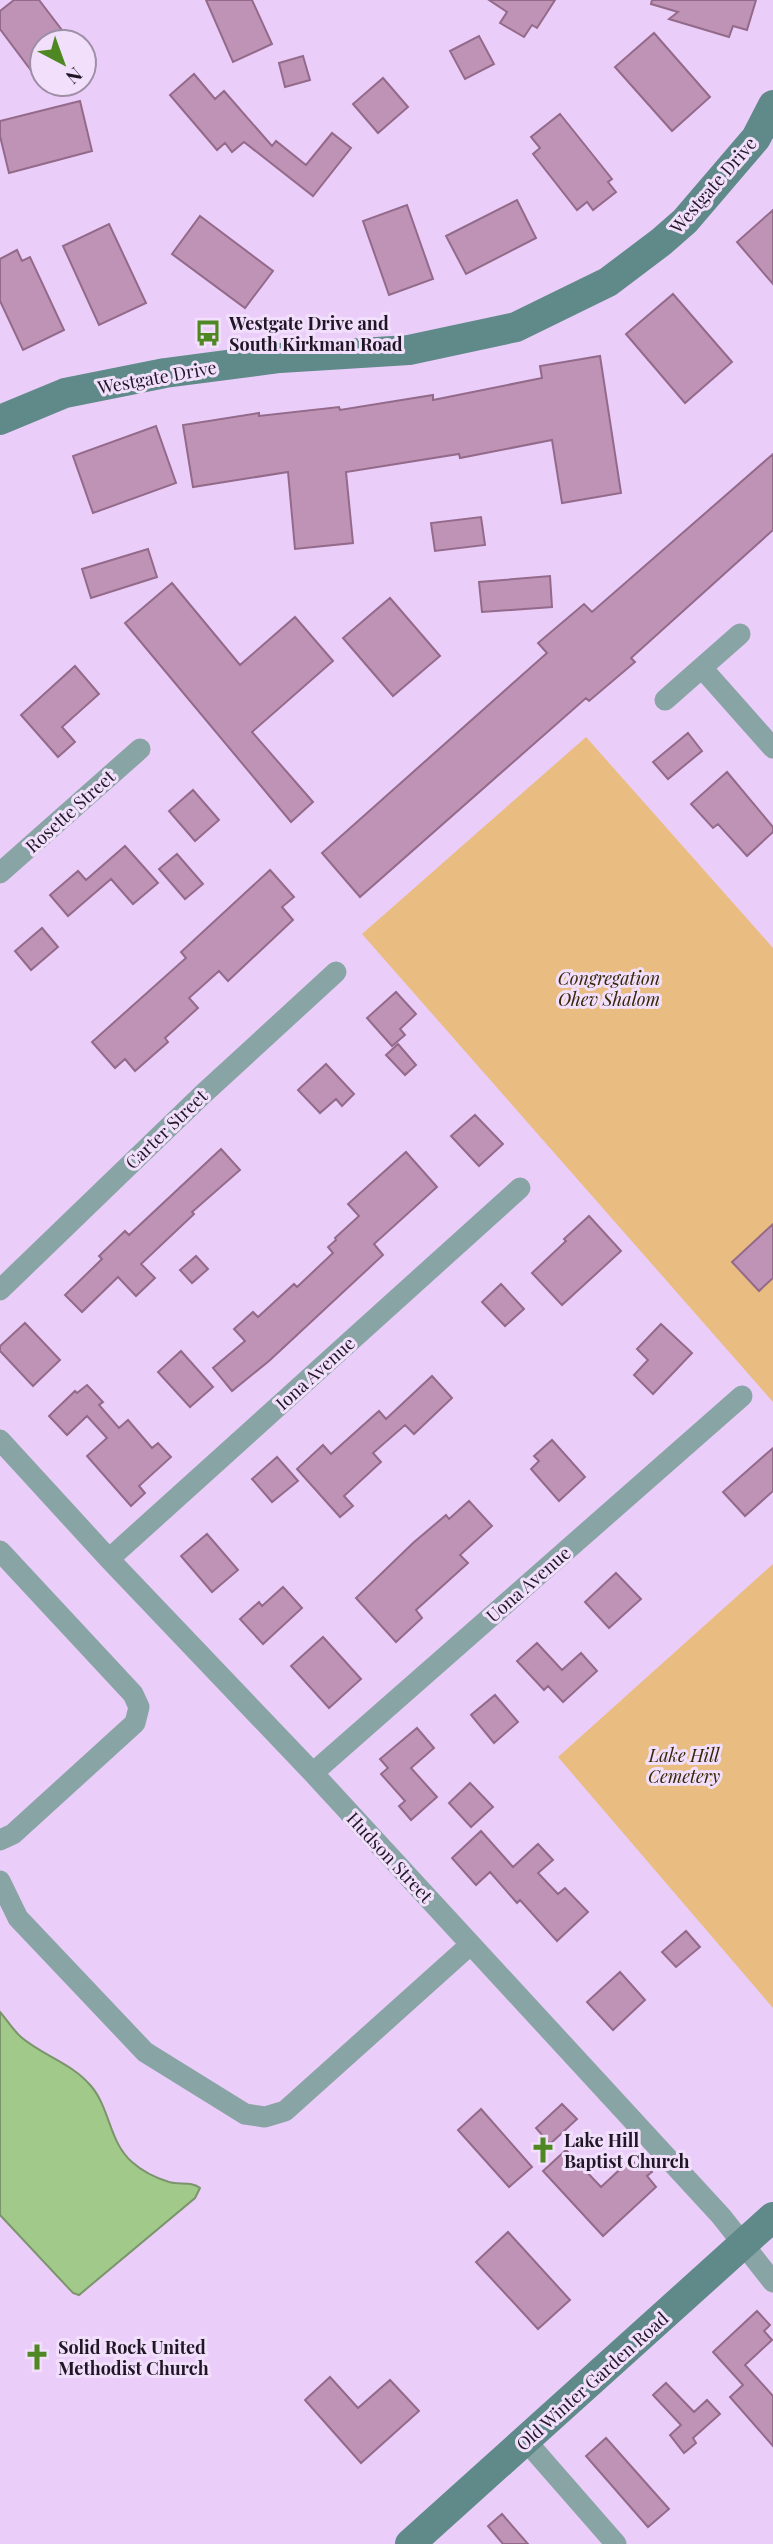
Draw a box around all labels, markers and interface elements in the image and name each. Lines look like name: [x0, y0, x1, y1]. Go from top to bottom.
north arrow: [28, 28, 98, 98]
text: N: [61, 62, 89, 91]
street label: Westgate Drive: [664, 132, 762, 239]
place label: Westgate Drive and South Kirkman Road: [228, 311, 403, 356]
bus stop icon: Westgate Drive and South Kirkman Road: [193, 318, 223, 348]
street label: Westgate Drive: [95, 355, 218, 399]
street label: Rosette Street: [20, 764, 120, 858]
park label: Congregation Ohev Shalom: [558, 966, 660, 1011]
street label: Carter Street: [120, 1083, 213, 1174]
street label: Iona Avenue: [270, 1331, 360, 1415]
street label: Uona Avenue: [481, 1541, 575, 1627]
park label: Lake Hill Cemetery: [648, 1743, 720, 1788]
street label: Hudson Street: [342, 1806, 439, 1908]
place label: Lake Hill Baptist Church: [564, 2128, 690, 2173]
church icon: Lake Hill Baptist Church: [528, 2135, 558, 2165]
street label: Old Winter Garden Road: [511, 2306, 674, 2456]
place label: Solid Rock United Methodist Church: [58, 2335, 209, 2380]
church icon: Solid Rock United Methodist Church: [22, 2342, 52, 2372]

